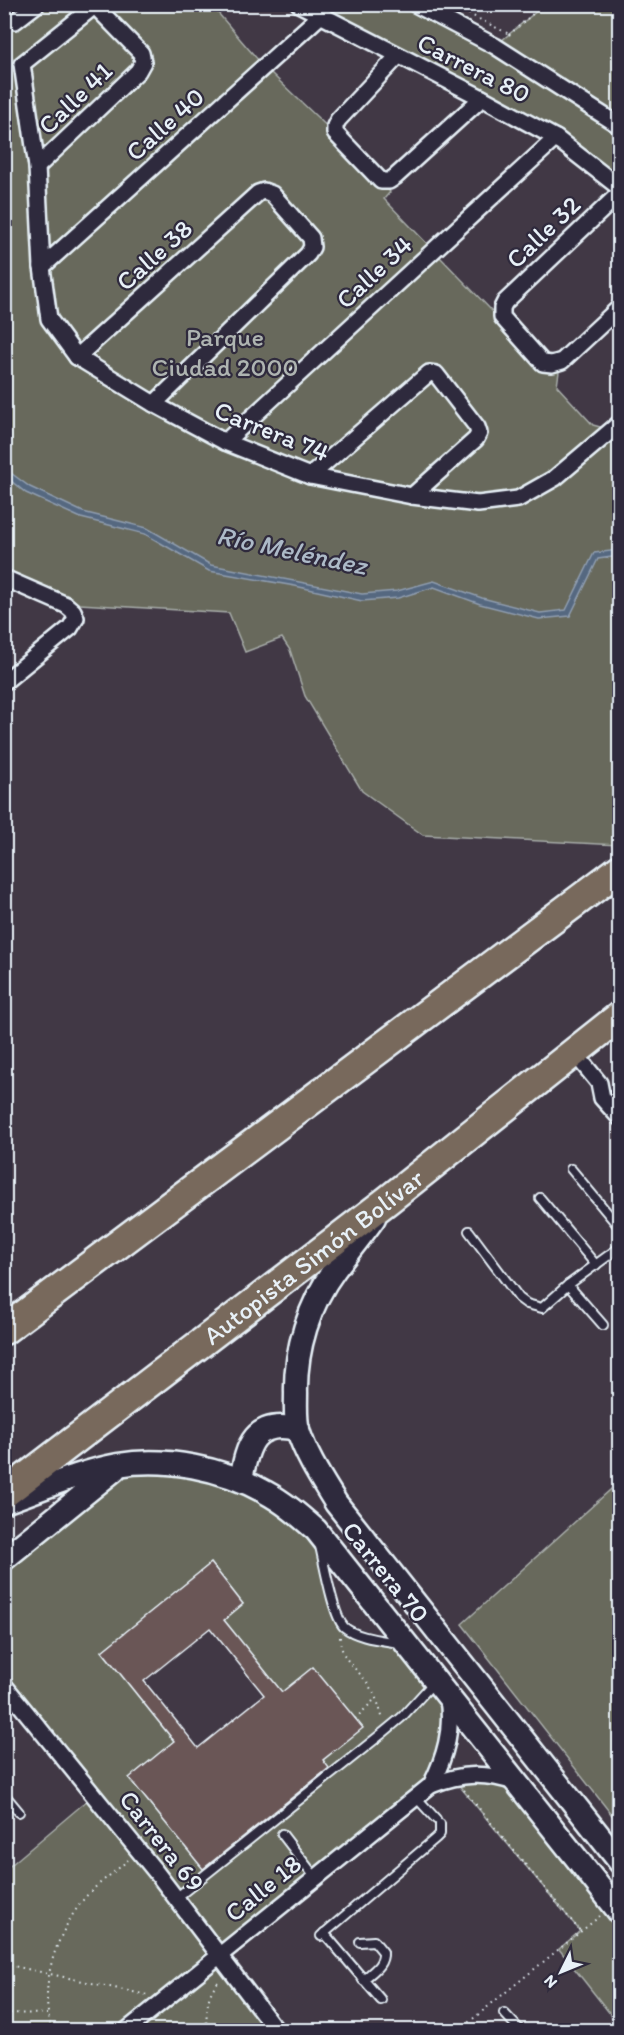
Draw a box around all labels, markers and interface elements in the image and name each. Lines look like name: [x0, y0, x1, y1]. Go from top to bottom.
street label: Carrera 80: [412, 26, 536, 110]
street label: Calle 41: [31, 55, 119, 141]
street label: Calle 40: [119, 80, 211, 168]
street label: Calle 32: [499, 189, 587, 275]
street label: Calle 38: [109, 212, 199, 298]
street label: Calle 34: [329, 228, 419, 315]
park label: Parque Ciudad 2000: [152, 321, 298, 383]
street label: Carrera 74: [210, 394, 334, 469]
water label: Río Meléndez: [214, 518, 372, 582]
street label: Autopista Simón Bolívar: [197, 1161, 431, 1352]
street label: Carrera 70: [335, 1515, 437, 1629]
street label: Carrera 69: [113, 1784, 211, 1898]
street label: Calle 18: [218, 1847, 308, 1929]
north arrow: [531, 1942, 591, 2002]
text: N: [540, 1971, 561, 1992]

